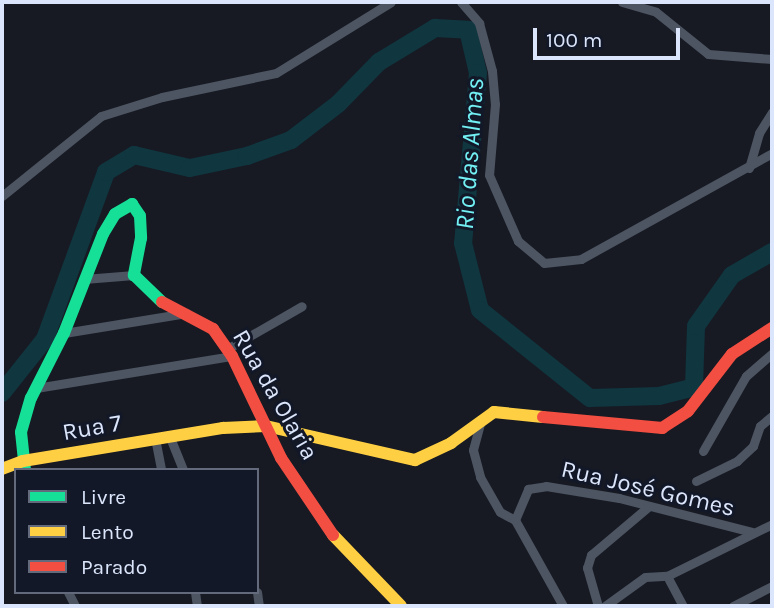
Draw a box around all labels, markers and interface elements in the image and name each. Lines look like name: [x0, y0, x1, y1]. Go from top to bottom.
scale bar: [536, 14, 683, 58]
text: 100 m: [546, 28, 603, 52]
water label: Rio das Almas: [449, 77, 491, 231]
street label: Rua da Olaria: [226, 325, 324, 465]
street label: Rua 7: [60, 409, 124, 447]
street label: Rua José Gomes: [558, 455, 738, 523]
legend: [14, 468, 259, 594]
text: Livre: [81, 485, 126, 509]
text: Lento: [81, 520, 134, 544]
text: Parado: [81, 555, 147, 579]

